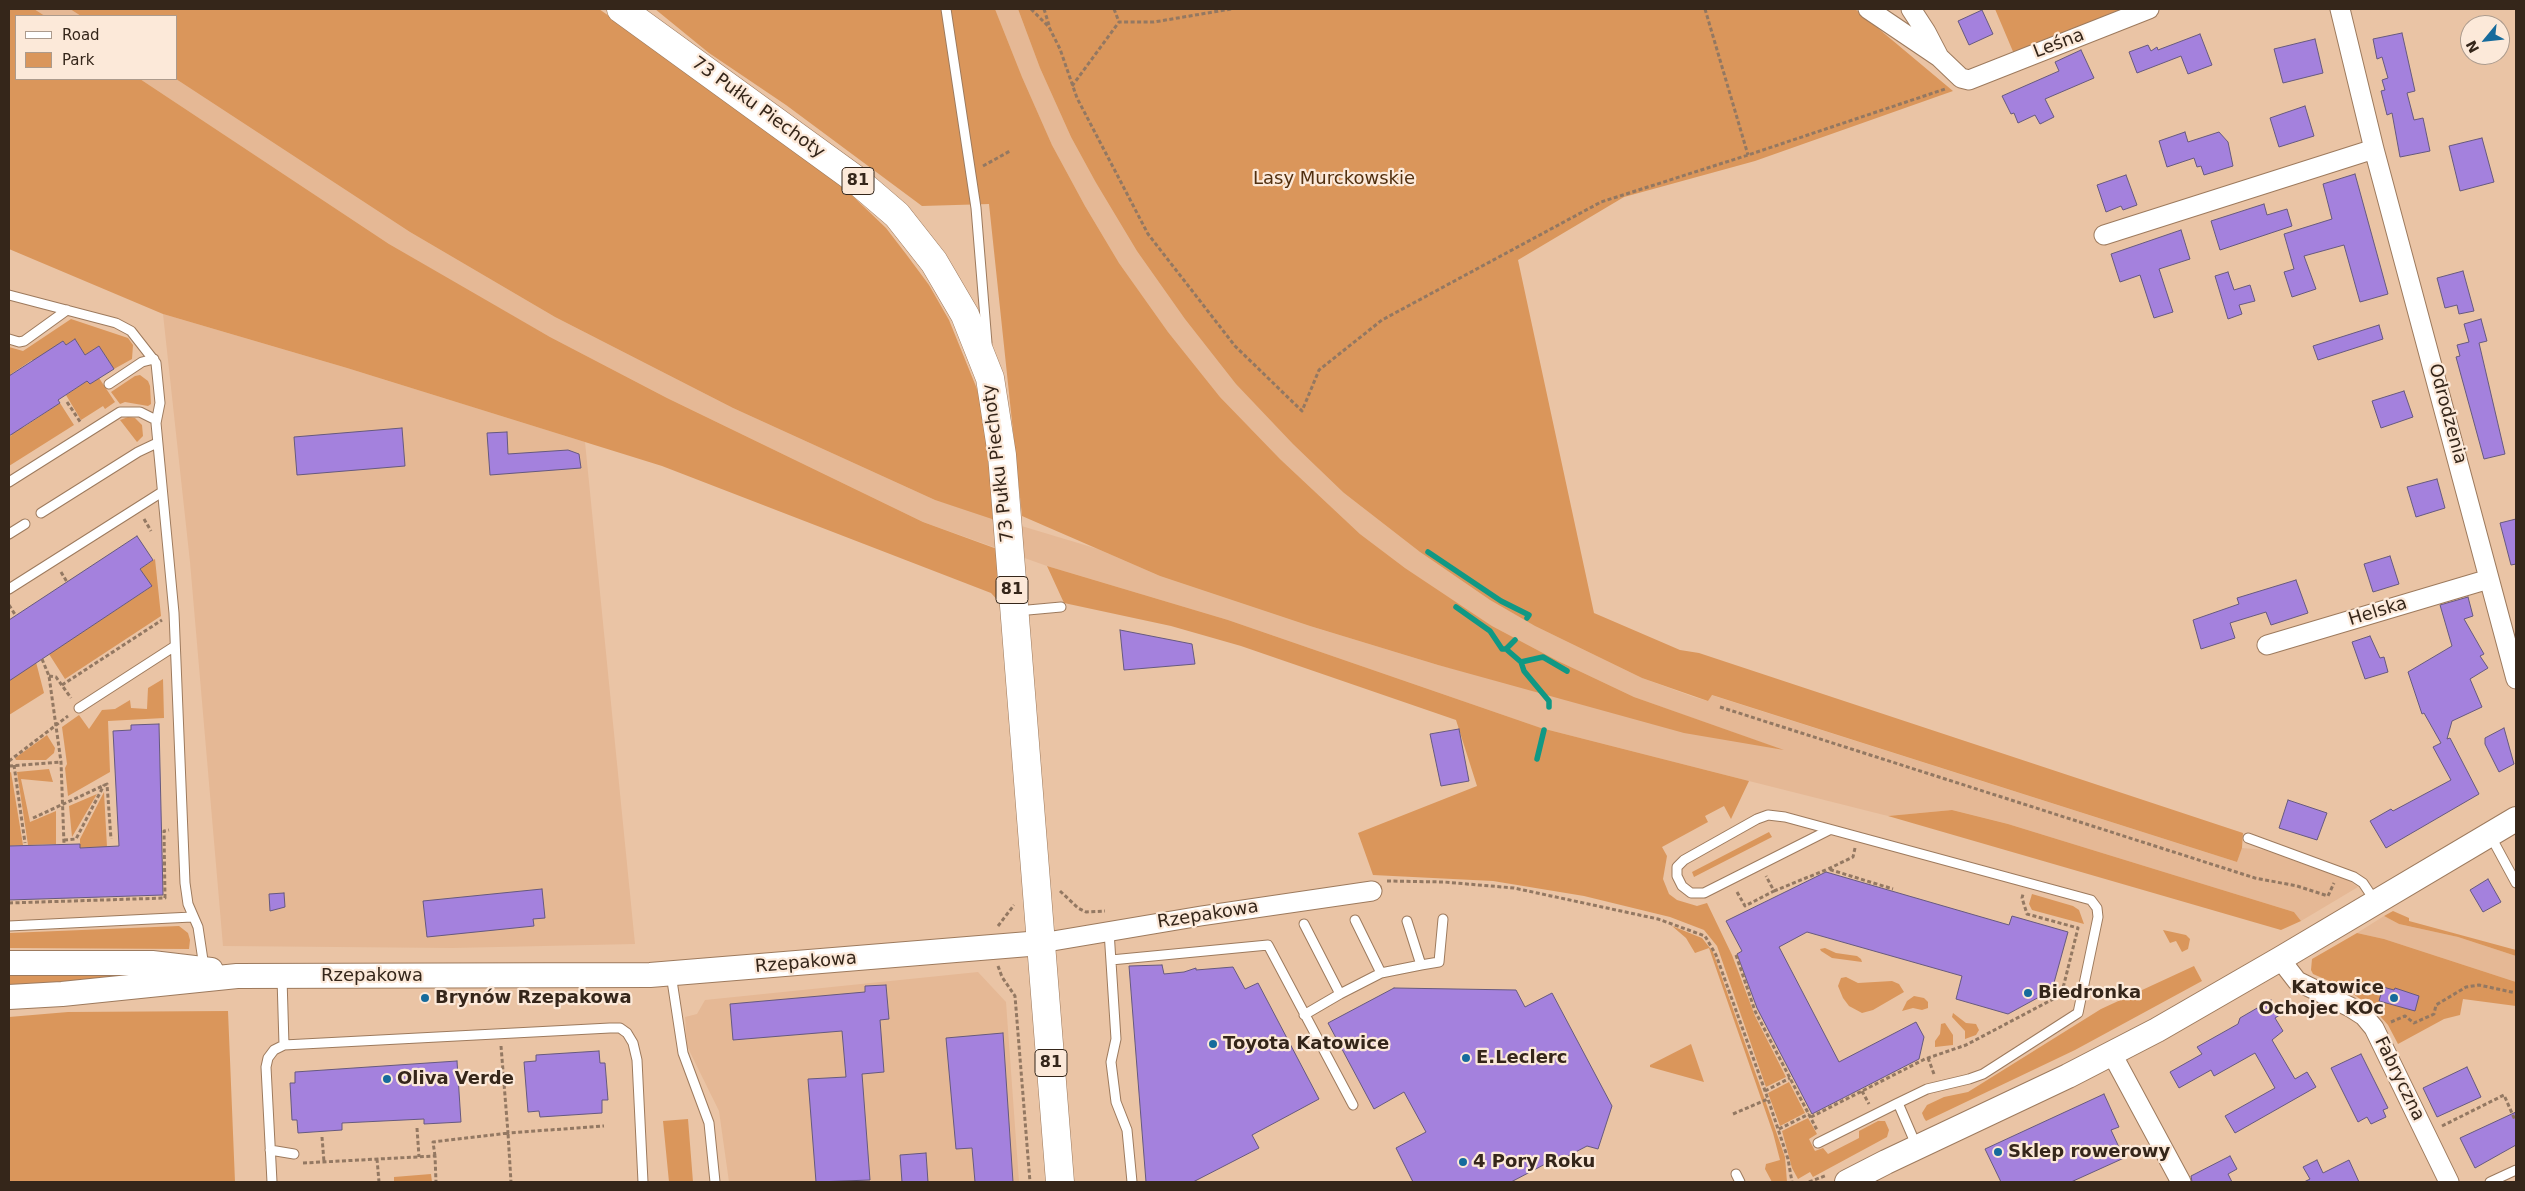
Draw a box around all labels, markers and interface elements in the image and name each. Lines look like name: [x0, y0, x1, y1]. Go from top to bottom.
legend: [15, 15, 178, 80]
north arrow: [2460, 15, 2510, 65]
street label: Leśna: [2031, 24, 2087, 64]
text: Road: [62, 26, 100, 44]
text: N: [2463, 38, 2482, 56]
text: Park: [62, 51, 94, 69]
street label: 73 Pułku Piechoty: [687, 52, 829, 164]
road number: 81: [842, 168, 874, 195]
park label: Lasy Murckowskie: [1253, 168, 1415, 190]
street label: Odrodzenia: [2423, 361, 2471, 467]
street label: 73 Pułku Piechoty: [979, 383, 1019, 543]
road number: 81: [996, 576, 1028, 604]
street label: Helska: [2346, 593, 2410, 631]
street label: Rzepakowa: [1156, 896, 1260, 934]
street label: Rzepakowa: [754, 948, 858, 978]
street label: Rzepakowa: [321, 965, 423, 987]
place label: Katowice Ochojec KOc: [2258, 977, 2384, 1020]
place label: Biedronka: [2038, 982, 2141, 1004]
place label: Brynów Rzepakowa: [435, 987, 632, 1009]
marker: Biedronka: [2022, 987, 2034, 999]
marker: Brynów Rzepakowa: [419, 992, 431, 1004]
marker: Katowice Ochojec KOc: [2388, 992, 2400, 1004]
place label: Toyota Katowice: [1223, 1033, 1389, 1055]
street label: Fabryczna: [2369, 1033, 2429, 1125]
marker: Toyota Katowice: [1207, 1038, 1219, 1050]
place label: E.Leclerc: [1476, 1047, 1567, 1069]
road number: 81: [1035, 1050, 1067, 1076]
marker: E.Leclerc: [1460, 1052, 1472, 1064]
place label: Oliva Verde: [397, 1068, 514, 1090]
marker: Oliva Verde: [381, 1073, 393, 1085]
place label: Sklep rowerowy: [2008, 1141, 2170, 1163]
marker: Sklep rowerowy: [1992, 1146, 2004, 1158]
place label: 4 Pory Roku: [1473, 1151, 1595, 1173]
marker: 4 Pory Roku: [1457, 1156, 1469, 1168]

